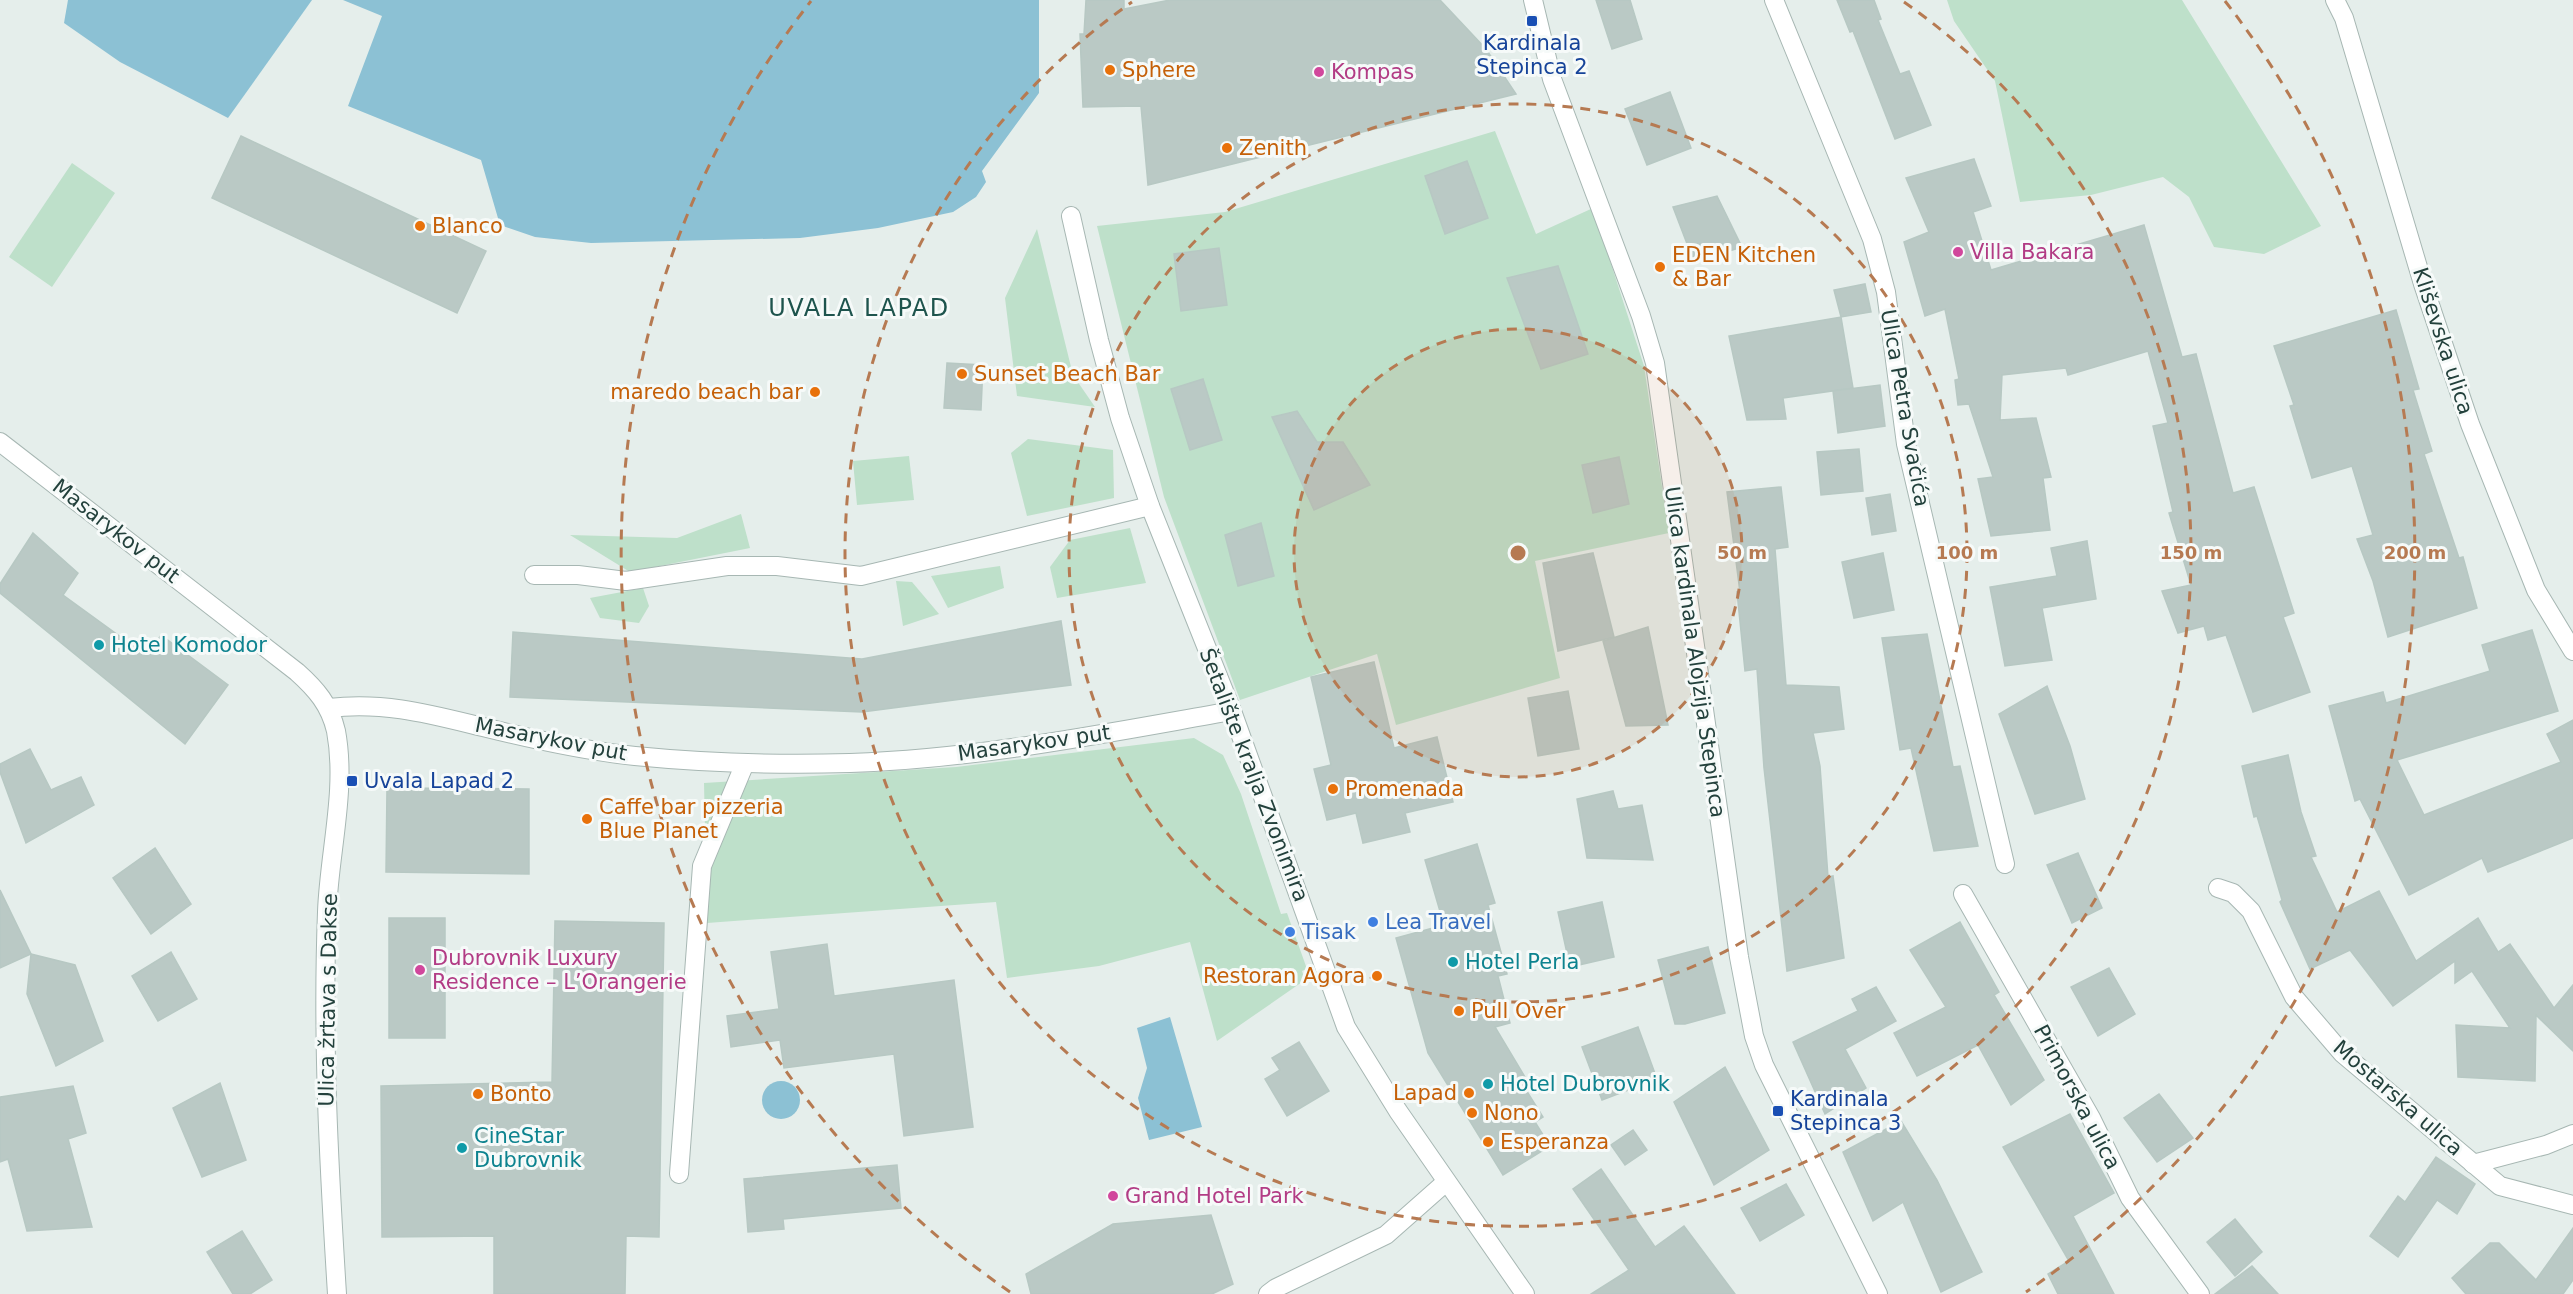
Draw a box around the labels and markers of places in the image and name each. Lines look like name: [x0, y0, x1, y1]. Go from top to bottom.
marker: Kardinala Stepinca 2: [1525, 14, 1539, 28]
place label: Kardinala Stepinca 2: [1476, 31, 1588, 79]
place label: Sphere: [1122, 58, 1196, 82]
place label: Kompas: [1331, 60, 1414, 84]
marker: Sphere: [1103, 63, 1117, 77]
marker: Kompas: [1312, 65, 1326, 79]
place label: Zenith: [1239, 136, 1307, 160]
marker: Zenith: [1220, 141, 1234, 155]
place label: Blanco: [432, 214, 503, 238]
marker: Blanco: [413, 219, 427, 233]
place label: Villa Bakara: [1970, 240, 2094, 264]
place label: EDEN Kitchen & Bar: [1672, 243, 1816, 291]
marker: Villa Bakara: [1951, 245, 1965, 259]
marker: EDEN Kitchen & Bar: [1653, 260, 1667, 274]
place label: Sunset Beach Bar: [974, 362, 1161, 386]
marker: Sunset Beach Bar: [955, 367, 969, 381]
place label: maredo beach bar: [610, 380, 803, 404]
marker: maredo beach bar: [808, 385, 822, 399]
centre of rings: [1508, 543, 1528, 563]
place label: Hotel Komodor: [111, 633, 267, 657]
marker: Hotel Komodor: [92, 638, 106, 652]
place label: Uvala Lapad 2: [364, 769, 514, 793]
marker: Uvala Lapad 2: [345, 774, 359, 788]
place label: Promenada: [1345, 777, 1464, 801]
marker: Promenada: [1326, 782, 1340, 796]
place label: Caffe bar pizzeria Blue Planet: [599, 795, 784, 843]
marker: Caffe bar pizzeria Blue Planet: [580, 812, 594, 826]
place label: Lea Travel: [1385, 910, 1491, 934]
marker: Lea Travel: [1366, 915, 1380, 929]
place label: Tisak: [1301, 920, 1357, 944]
marker: Tisak: [1283, 925, 1297, 939]
place label: Dubrovnik Luxury Residence – L’Orangerie: [432, 946, 687, 994]
place label: Hotel Perla: [1465, 950, 1579, 974]
marker: Hotel Perla: [1446, 955, 1460, 969]
marker: Dubrovnik Luxury Residence – L’Orangerie: [413, 963, 427, 977]
place label: Restoran Agora: [1203, 964, 1365, 988]
marker: Restoran Agora: [1370, 969, 1384, 983]
place label: Pull Over: [1471, 999, 1566, 1023]
marker: Pull Over: [1452, 1004, 1466, 1018]
place label: Hotel Dubrovnik: [1500, 1072, 1671, 1096]
marker: Hotel Dubrovnik: [1481, 1077, 1495, 1091]
place label: Lapad: [1393, 1081, 1457, 1105]
place label: Bonto: [490, 1082, 552, 1106]
marker: Lapad: [1462, 1086, 1476, 1100]
marker: Bonto: [471, 1087, 485, 1101]
place label: Kardinala Stepinca 3: [1790, 1087, 1901, 1135]
place label: Nono: [1484, 1101, 1539, 1125]
marker: Kardinala Stepinca 3: [1771, 1104, 1785, 1118]
marker: Nono: [1465, 1106, 1479, 1120]
place label: CineStar Dubrovnik: [474, 1124, 582, 1172]
place label: Esperanza: [1500, 1130, 1609, 1154]
marker: Esperanza: [1481, 1135, 1495, 1149]
marker: CineStar Dubrovnik: [455, 1141, 469, 1155]
place label: Grand Hotel Park: [1125, 1184, 1305, 1208]
marker: Grand Hotel Park: [1106, 1189, 1120, 1203]

